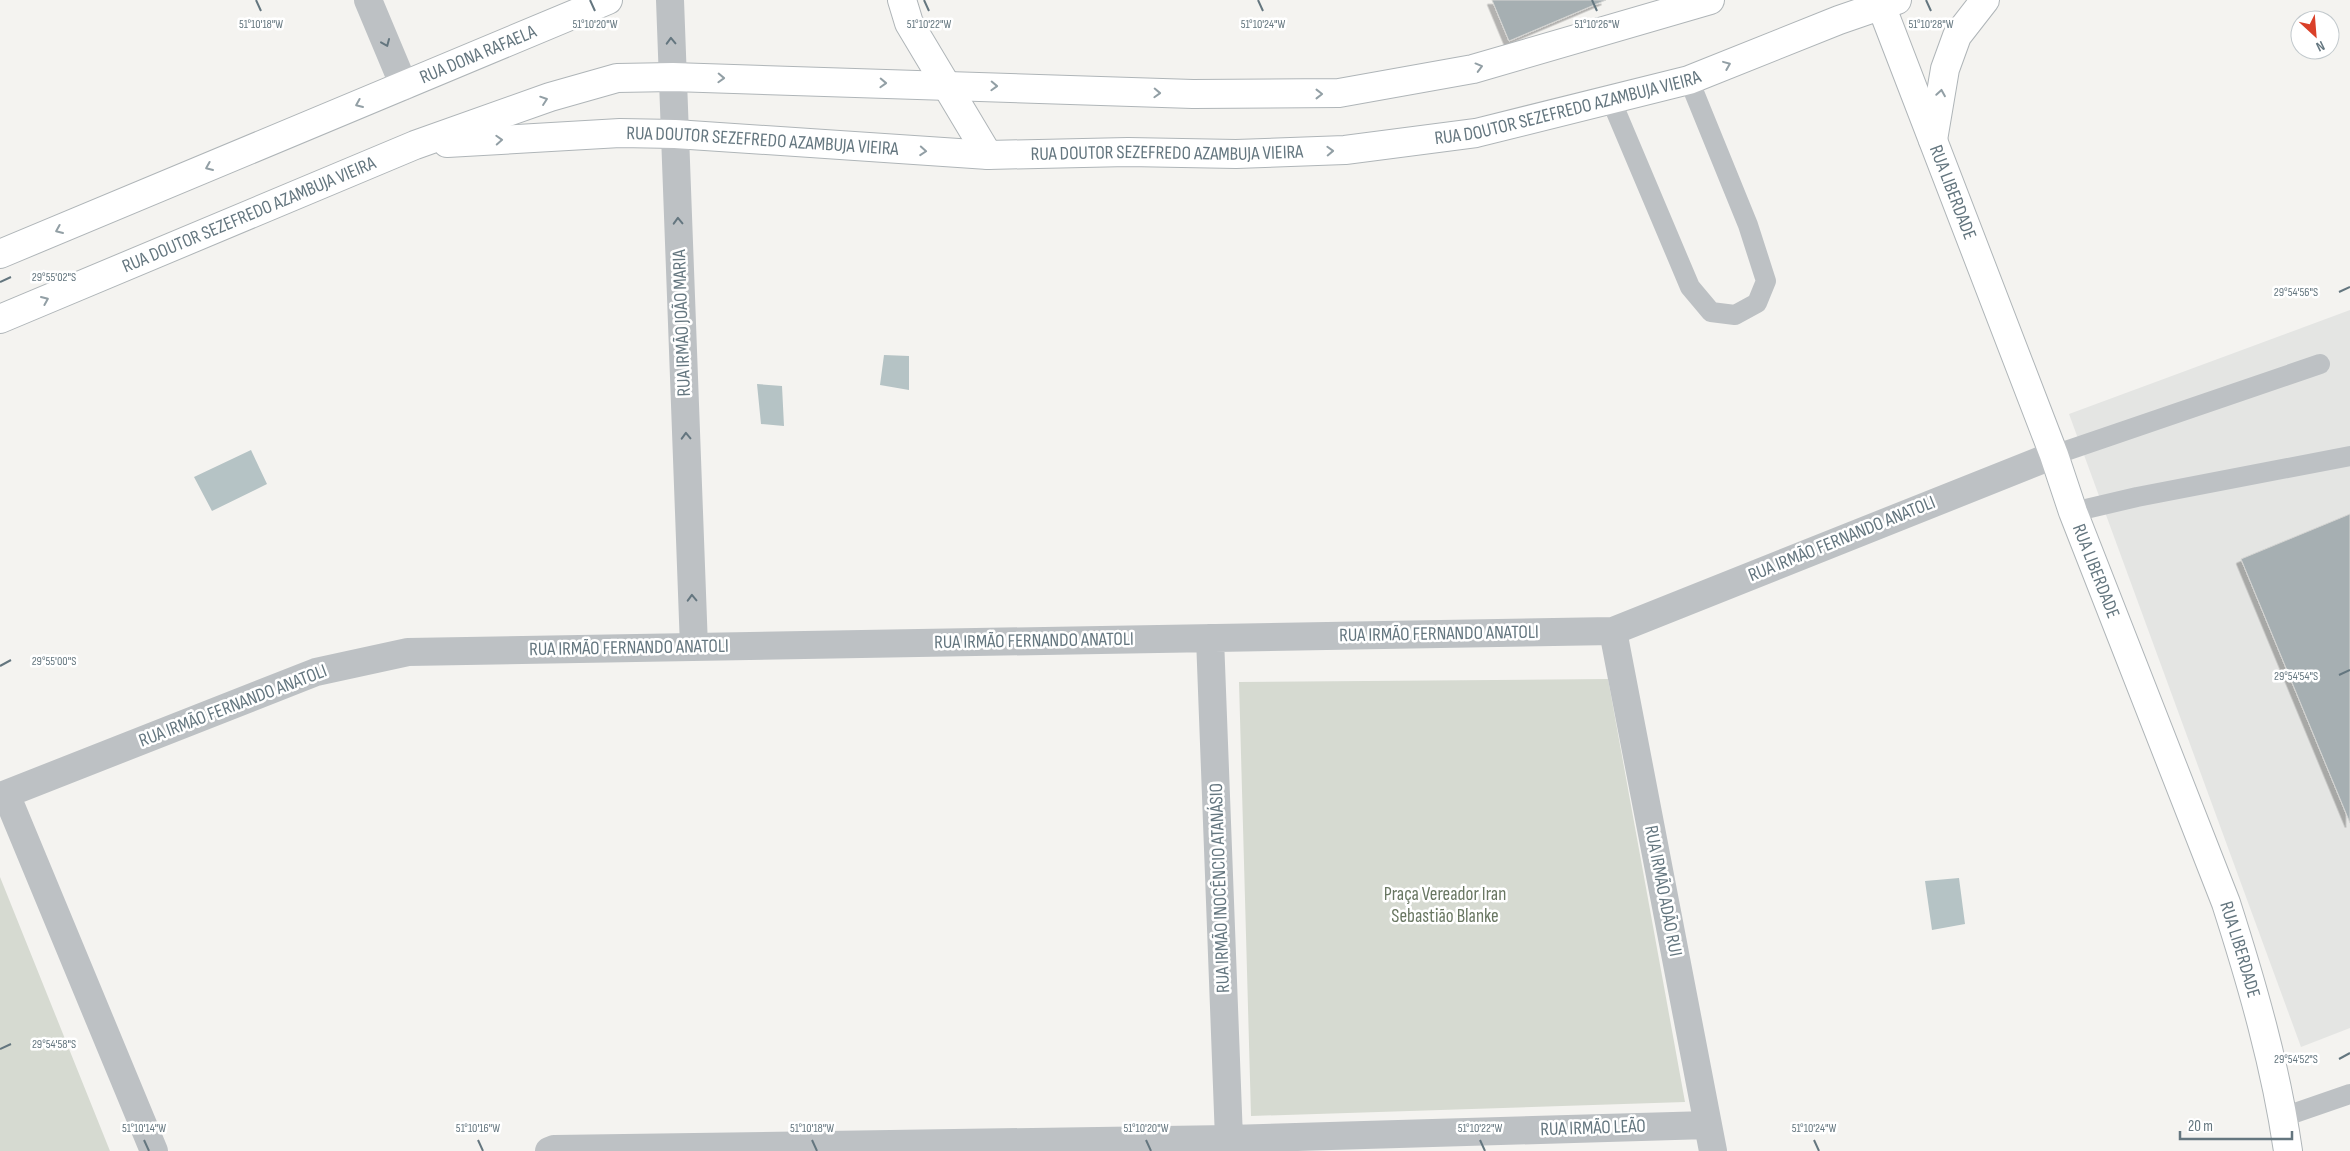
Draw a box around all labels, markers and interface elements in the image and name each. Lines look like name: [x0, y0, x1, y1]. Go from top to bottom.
north arrow: [2290, 10, 2340, 60]
text: 51°10'18"W: [239, 17, 283, 32]
text: 51°10'20"W: [572, 17, 618, 32]
text: 51°10'22"W: [907, 17, 952, 32]
text: 51°10'24"W: [1241, 17, 1286, 32]
text: 51°10'26"W: [1574, 17, 1620, 32]
text: 51°10'28"W: [1909, 17, 1954, 32]
street label: RUA DONA RAFAELA: [416, 19, 540, 89]
one-way arrow: [666, 37, 677, 45]
text: N: [2313, 37, 2328, 56]
one-way arrow: [379, 38, 390, 47]
one-way arrow: [1722, 61, 1731, 71]
one-way arrow: [1475, 63, 1483, 73]
street label: RUA DOUTOR SEZEFREDO AZAMBUJA VIEIRA: [1433, 65, 1705, 150]
one-way arrow: [717, 73, 725, 83]
one-way arrow: [879, 77, 887, 88]
one-way arrow: [990, 81, 998, 92]
one-way arrow: [1153, 87, 1161, 98]
one-way arrow: [1315, 88, 1323, 99]
one-way arrow: [1935, 89, 1946, 97]
one-way arrow: [539, 95, 547, 105]
one-way arrow: [355, 98, 364, 109]
street label: RUA DOUTOR SEZEFREDO AZAMBUJA VIEIRA: [626, 122, 900, 161]
one-way arrow: [495, 134, 503, 145]
street label: RUA DOUTOR SEZEFREDO AZAMBUJA VIEIRA: [1030, 140, 1305, 166]
street label: RUA LIBERDADE: [1924, 142, 1982, 243]
one-way arrow: [919, 145, 927, 156]
one-way arrow: [1327, 145, 1335, 156]
street label: RUA DOUTOR SEZEFREDO AZAMBUJA VIEIRA: [119, 151, 380, 278]
one-way arrow: [205, 161, 214, 171]
one-way arrow: [673, 217, 683, 224]
one-way arrow: [55, 223, 64, 234]
street label: RUA IRMÃO JOÃO MARIA: [668, 248, 696, 397]
text: 29°55'02"S: [32, 270, 76, 285]
text: 29°54'56"S: [2274, 285, 2318, 300]
one-way arrow: [40, 296, 49, 307]
one-way arrow: [681, 432, 691, 440]
street label: RUA IRMÃO FERNANDO ANATOLI: [1745, 491, 1939, 587]
street label: RUA LIBERDADE: [2067, 521, 2125, 622]
one-way arrow: [687, 594, 697, 602]
street label: RUA IRMÃO FERNANDO ANATOLI: [1339, 621, 1539, 647]
street label: RUA IRMÃO FERNANDO ANATOLI: [934, 628, 1134, 654]
street label: RUA IRMÃO FERNANDO ANATOLI: [529, 635, 729, 661]
text: 29°55'00"S: [32, 654, 76, 669]
street label: RUA IRMÃO FERNANDO ANATOLI: [136, 660, 330, 752]
text: 29°54'54"S: [2274, 669, 2318, 684]
street label: RUA IRMÃO INOCÊNCIO ATANÁSIO: [1205, 783, 1235, 993]
street label: RUA IRMÃO ADÃO RUI: [1639, 824, 1687, 958]
park label: Praça Vereador Iran Sebastião Blanke: [1384, 883, 1506, 928]
street label: RUA LIBERDADE: [2215, 898, 2266, 1000]
text: 29°54'58"S: [32, 1037, 76, 1052]
text: 29°54'52"S: [2274, 1052, 2318, 1067]
scale bar: [2180, 1108, 2292, 1140]
street label: RUA IRMÃO LEÃO: [1540, 1115, 1646, 1141]
text: 20 m: [2188, 1117, 2213, 1136]
text: 51°10'14"W: [122, 1121, 166, 1136]
text: 51°10'16"W: [456, 1121, 500, 1136]
text: 51°10'18"W: [790, 1121, 834, 1136]
text: 51°10'20"W: [1123, 1121, 1169, 1136]
text: 51°10'22"W: [1458, 1121, 1503, 1136]
text: 51°10'24"W: [1792, 1121, 1837, 1136]

